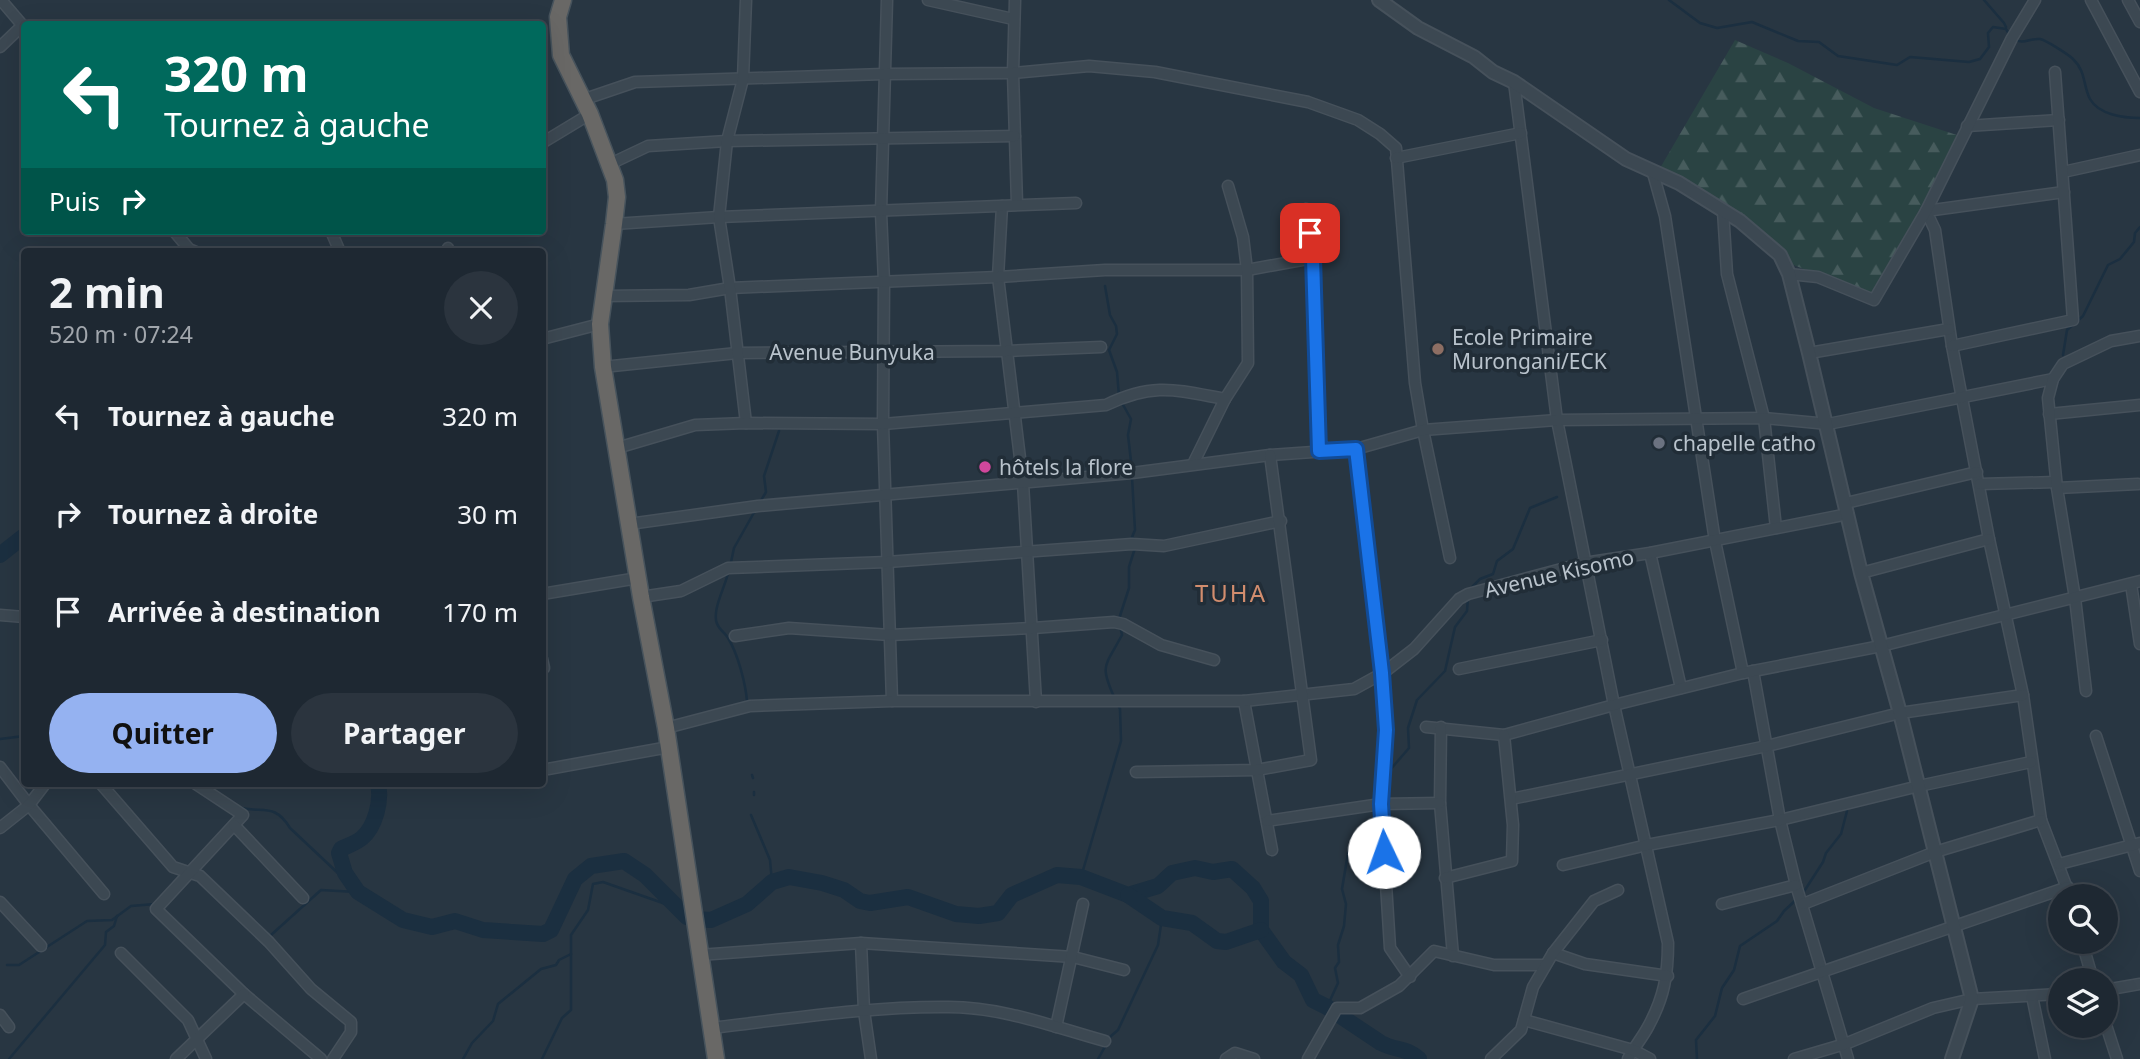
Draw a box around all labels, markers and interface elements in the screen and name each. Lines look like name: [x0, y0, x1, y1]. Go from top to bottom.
text: 320 m: [164, 40, 309, 106]
icon: left: [49, 49, 140, 140]
text: Tournez à gauche: [164, 103, 430, 146]
icon: right: [114, 182, 152, 220]
text: Puis: [49, 183, 100, 219]
pin: [1280, 203, 1340, 263]
icon: arrive: [1291, 214, 1329, 252]
text: 2 min: [49, 263, 165, 320]
button: close: [444, 271, 518, 345]
text: 520 m · 07:24: [49, 318, 193, 350]
place label: Ecole Primaire Murongani/ECK: [1452, 323, 1607, 375]
street label: Avenue Bunyuka: [769, 338, 935, 366]
marker: Ecole Primaire Murongani/ECK: [1430, 341, 1446, 357]
icon: left: [49, 397, 87, 435]
text: Tournez à gauche: [108, 398, 335, 434]
text: 320 m: [442, 398, 518, 434]
place label: chapelle catho: [1673, 429, 1816, 457]
marker: chapelle catho: [1651, 435, 1667, 451]
place label: hôtels la flore: [999, 453, 1133, 481]
marker: hôtels la flore: [977, 459, 993, 475]
icon: right: [49, 495, 87, 533]
text: Tournez à droite: [108, 496, 318, 532]
text: 30 m: [457, 496, 518, 532]
street label: Avenue Kisomo: [1481, 542, 1637, 604]
district label: TUHA: [1195, 576, 1267, 609]
icon: arrive: [49, 593, 87, 631]
text: Arrivée à destination: [108, 594, 381, 630]
text: 170 m: [442, 594, 518, 630]
button: Quitter: [49, 693, 277, 773]
button: Partager: [291, 693, 518, 773]
position arrow: [1347, 815, 1421, 889]
map controls: [2048, 884, 2118, 1038]
button: search: [2048, 884, 2118, 954]
button: layers: [2048, 968, 2118, 1038]

